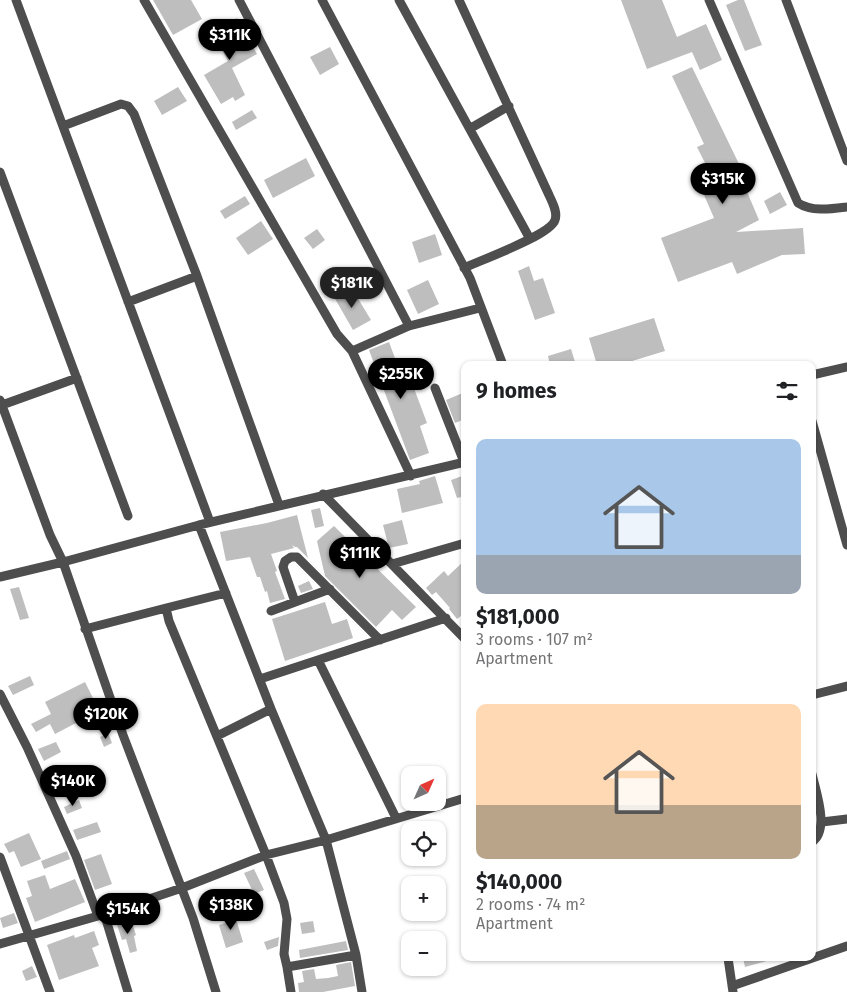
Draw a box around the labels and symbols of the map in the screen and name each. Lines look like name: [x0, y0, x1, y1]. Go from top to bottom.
pin: $311K: [195, 18, 265, 61]
pin: $315K: [688, 162, 758, 205]
pin: $181K: [317, 266, 387, 309]
pin: $255K: [366, 358, 436, 400]
pin: $111K: [325, 536, 395, 579]
pin: $120K: [71, 698, 141, 740]
pin: $140K: [38, 764, 108, 807]
north arrow: [401, 766, 446, 811]
pin: $138K: [196, 888, 266, 931]
pin: $154K: [93, 892, 163, 935]

